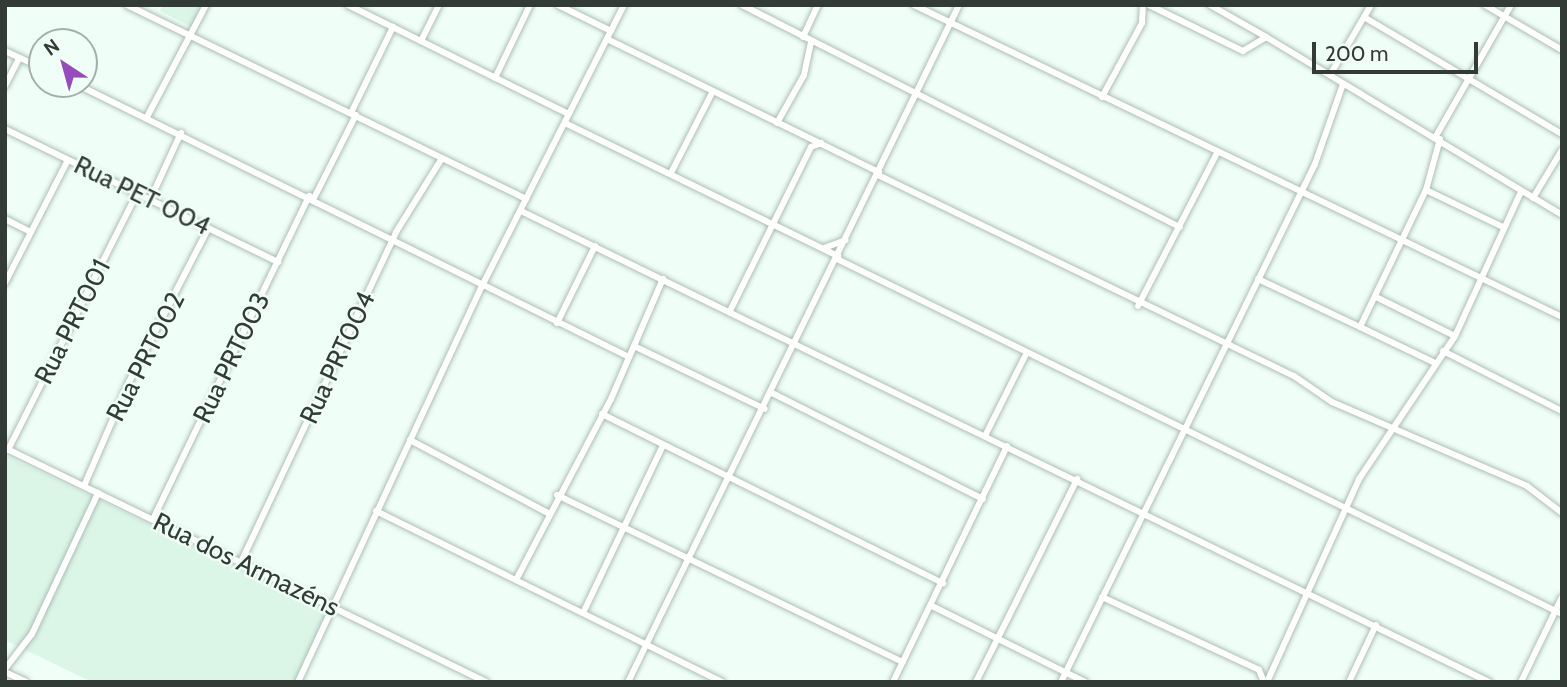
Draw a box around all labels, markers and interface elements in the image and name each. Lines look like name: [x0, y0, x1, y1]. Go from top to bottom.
north arrow: [28, 28, 98, 98]
scale bar: [1315, 28, 1481, 72]
text: N: [39, 34, 64, 60]
text: 200 m: [1325, 41, 1388, 66]
street label: Rua PET 004: [69, 150, 215, 242]
street label: Rua PRT001: [28, 255, 118, 389]
street label: Rua PRT002: [100, 287, 192, 427]
street label: Rua PRT004: [294, 287, 382, 429]
street label: Rua PRT003: [187, 288, 277, 428]
street label: Rua dos Armazéns: [148, 507, 344, 623]

